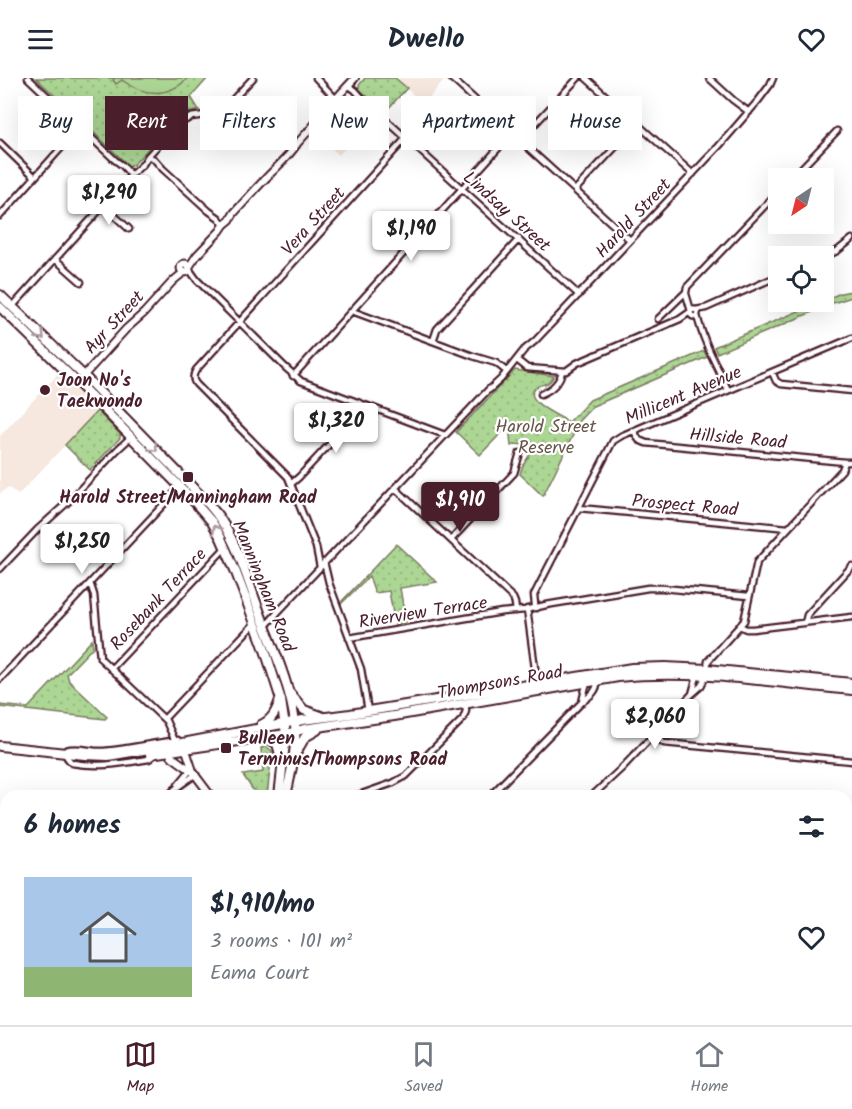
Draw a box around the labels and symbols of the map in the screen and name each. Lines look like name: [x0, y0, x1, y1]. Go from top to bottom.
street label: Lindsay Street: [455, 165, 557, 260]
north arrow: [768, 168, 834, 234]
street label: Harold Street: [589, 171, 680, 266]
pin: $1,290: [60, 175, 158, 226]
street label: Vera Street: [275, 180, 354, 263]
pin: $1,190: [362, 211, 460, 262]
street label: Ayr Street: [78, 284, 153, 362]
one-way arrow: [34, 329, 45, 340]
street label: Millicent Avenue: [621, 359, 747, 434]
place label: Joon No's Taekwondo: [57, 367, 143, 417]
marker: Joon No's Taekwondo: [38, 383, 52, 397]
pin: $1,320: [287, 403, 385, 454]
park label: Harold Street Reserve: [496, 413, 597, 463]
street label: Hillside Road: [688, 421, 789, 458]
one-way arrow: [147, 442, 158, 452]
marker: Harold Street/Manningham Road: [181, 470, 195, 484]
pin: $1,910: [411, 482, 509, 533]
place label: Harold Street/Manningham Road: [59, 484, 317, 513]
street label: Prospect Road: [631, 487, 740, 526]
street label: Manningham Road: [223, 516, 303, 658]
pin: $1,250: [33, 524, 131, 575]
one-way arrow: [211, 525, 223, 535]
street label: Rosebank Terrace: [104, 542, 215, 658]
street label: Riverview Terrace: [357, 589, 490, 638]
street label: Thompsons Road: [435, 658, 566, 709]
pin: $2,060: [606, 699, 704, 750]
place label: Bulleen Terminus/Thompsons Road: [238, 725, 447, 775]
marker: Bulleen Terminus/Thompsons Road: [219, 741, 233, 755]

